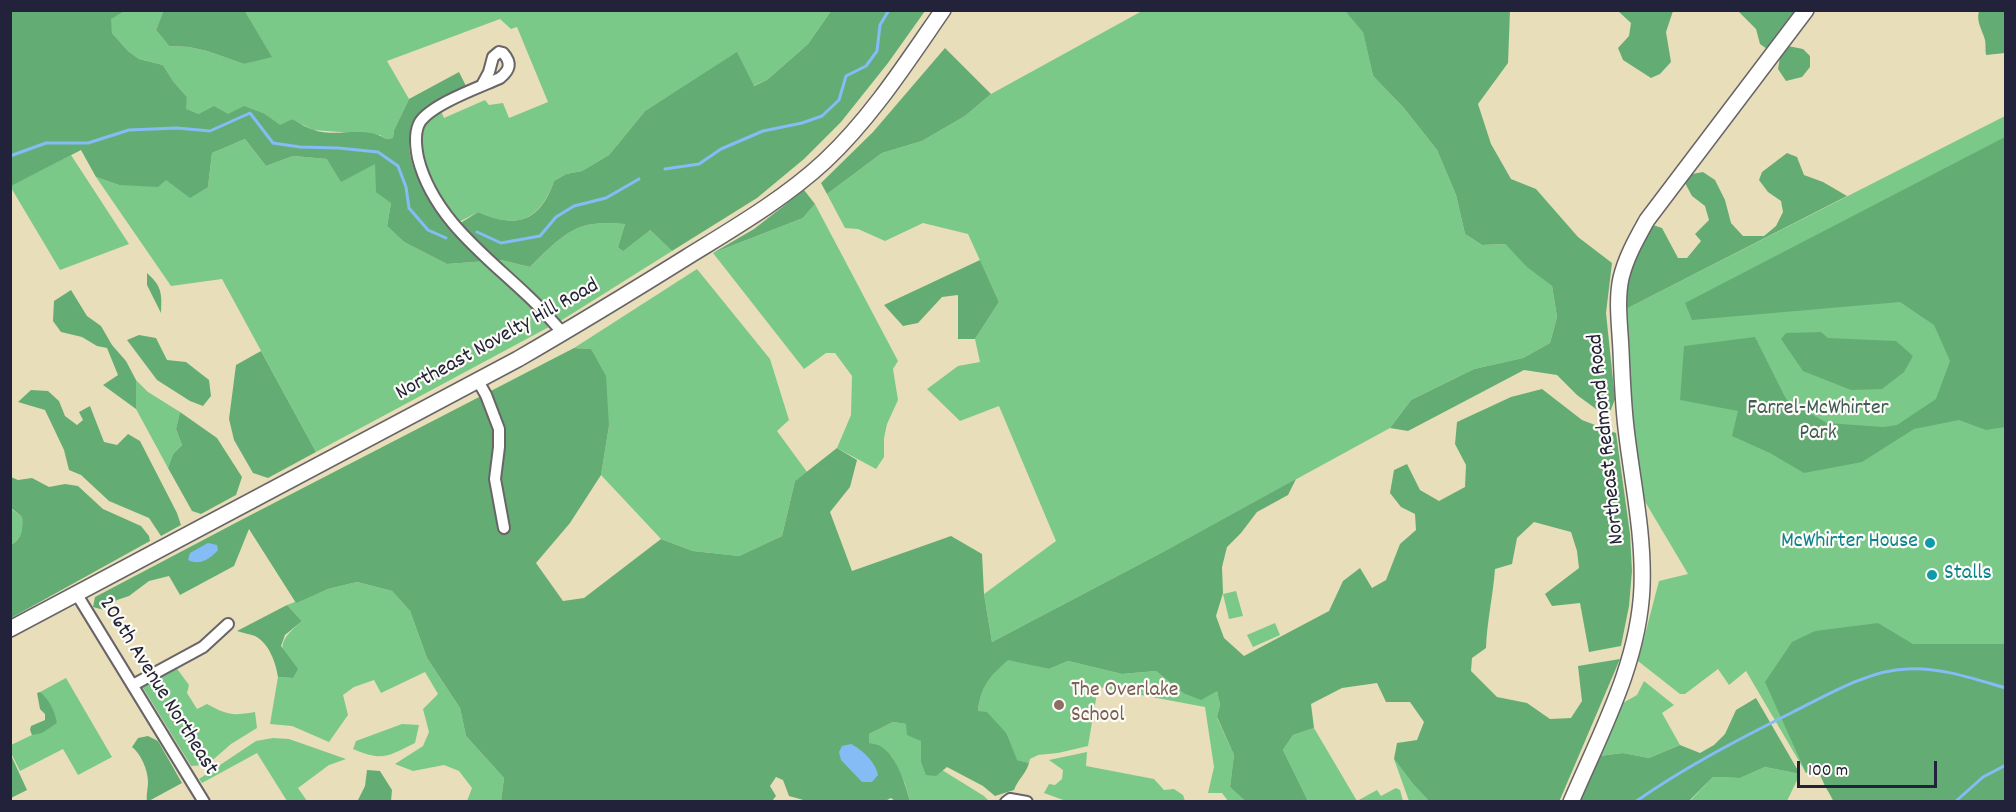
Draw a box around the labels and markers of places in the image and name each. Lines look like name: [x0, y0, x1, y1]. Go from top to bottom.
place label: McWhirter House: [1781, 530, 1918, 556]
marker: McWhirter House: [1923, 536, 1937, 550]
place label: Stalls: [1944, 562, 1992, 588]
marker: Stalls: [1925, 568, 1939, 582]
place label: The Overlake School: [1071, 679, 1178, 730]
marker: The Overlake School: [1052, 698, 1066, 712]

